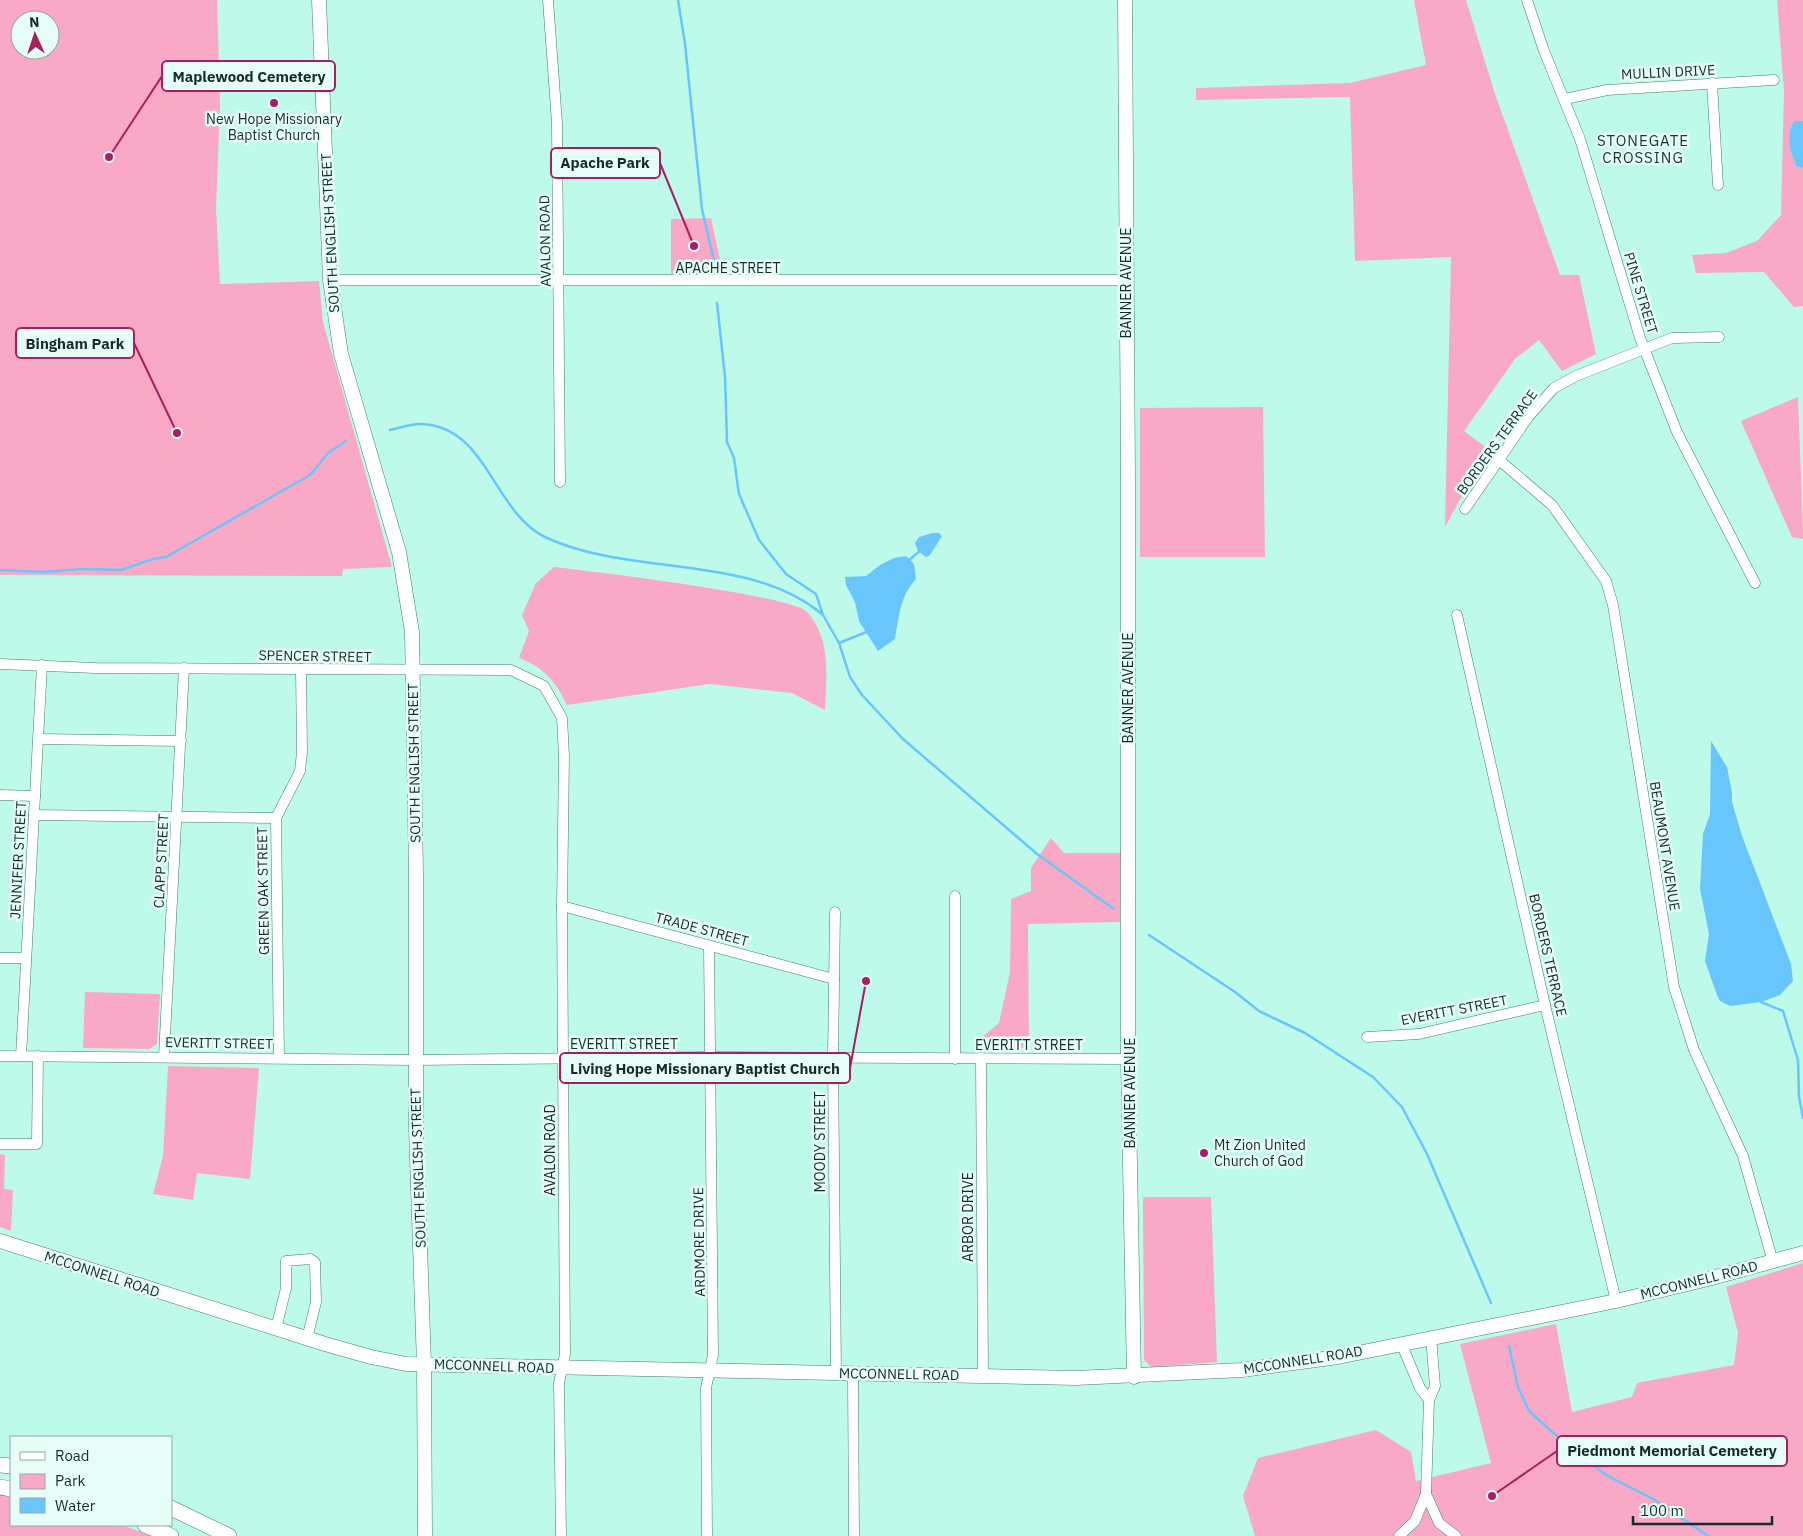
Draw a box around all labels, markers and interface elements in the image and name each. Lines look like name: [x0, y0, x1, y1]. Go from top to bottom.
north arrow: [10, 10, 60, 60]
text: N: [29, 13, 40, 31]
callout: Maplewood Cemetery: [162, 61, 335, 91]
street label: MULLIN DRIVE: [1620, 61, 1716, 83]
text: Maplewood Cemetery: [172, 67, 326, 86]
marker: New Hope Missionary Baptist Church: [268, 97, 280, 109]
place label: New Hope Missionary Baptist Church: [206, 110, 342, 144]
district label: STONEGATE CROSSING: [1597, 131, 1689, 167]
callout: Apache Park: [551, 148, 660, 178]
street label: SOUTH ENGLISH STREET: [317, 153, 343, 313]
text: Apache Park: [560, 153, 650, 172]
street label: AVALON ROAD: [535, 195, 555, 287]
street label: BANNER AVENUE: [1117, 228, 1135, 338]
street label: PINE STREET: [1620, 250, 1662, 336]
street label: APACHE STREET: [676, 259, 780, 277]
callout: Bingham Park: [16, 328, 134, 358]
text: Bingham Park: [26, 334, 125, 353]
street label: BORDERS TERRACE: [1453, 386, 1541, 498]
street label: BANNER AVENUE: [1119, 633, 1137, 743]
street label: SPENCER STREET: [258, 646, 372, 666]
street label: SOUTH ENGLISH STREET: [404, 683, 424, 843]
street label: BEAUMONT AVENUE: [1646, 780, 1684, 912]
street label: JENNIFER STREET: [6, 801, 30, 919]
street label: CLAPP STREET: [150, 813, 172, 909]
street label: GREEN OAK STREET: [253, 827, 273, 955]
street label: BORDERS TERRACE: [1525, 892, 1571, 1018]
street label: TRADE STREET: [653, 908, 751, 950]
street label: EVERITT STREET: [1399, 991, 1509, 1029]
street label: EVERITT STREET: [165, 1033, 273, 1053]
street label: EVERITT STREET: [570, 1035, 678, 1053]
street label: EVERITT STREET: [975, 1036, 1083, 1054]
street label: BANNER AVENUE: [1121, 1038, 1139, 1148]
callout: Living Hope Missionary Baptist Church: [560, 1053, 850, 1083]
text: Living Hope Missionary Baptist Church: [570, 1059, 840, 1078]
street label: SOUTH ENGLISH STREET: [406, 1088, 430, 1248]
street label: MOODY STREET: [811, 1091, 829, 1193]
street label: AVALON ROAD: [541, 1104, 559, 1196]
place label: Mt Zion United Church of God: [1214, 1136, 1306, 1170]
marker: Mt Zion United Church of God: [1198, 1147, 1210, 1159]
street label: ARBOR DRIVE: [959, 1172, 977, 1262]
street label: ARDMORE DRIVE: [689, 1187, 709, 1297]
street label: MCCONNELL ROAD: [42, 1247, 162, 1301]
street label: MCCONNELL ROAD: [1638, 1257, 1760, 1303]
street label: MCCONNELL ROAD: [1242, 1342, 1364, 1378]
street label: MCCONNELL ROAD: [433, 1355, 555, 1377]
street label: MCCONNELL ROAD: [839, 1364, 959, 1384]
legend: [10, 1436, 172, 1526]
callout: Piedmont Memorial Cemetery: [1557, 1436, 1787, 1466]
text: Piedmont Memorial Cemetery: [1567, 1441, 1777, 1460]
text: Road: [55, 1446, 90, 1465]
text: Park: [55, 1471, 85, 1490]
scale bar: [1633, 1494, 1772, 1526]
text: Water: [55, 1496, 96, 1515]
text: 100 m: [1640, 1501, 1684, 1520]

